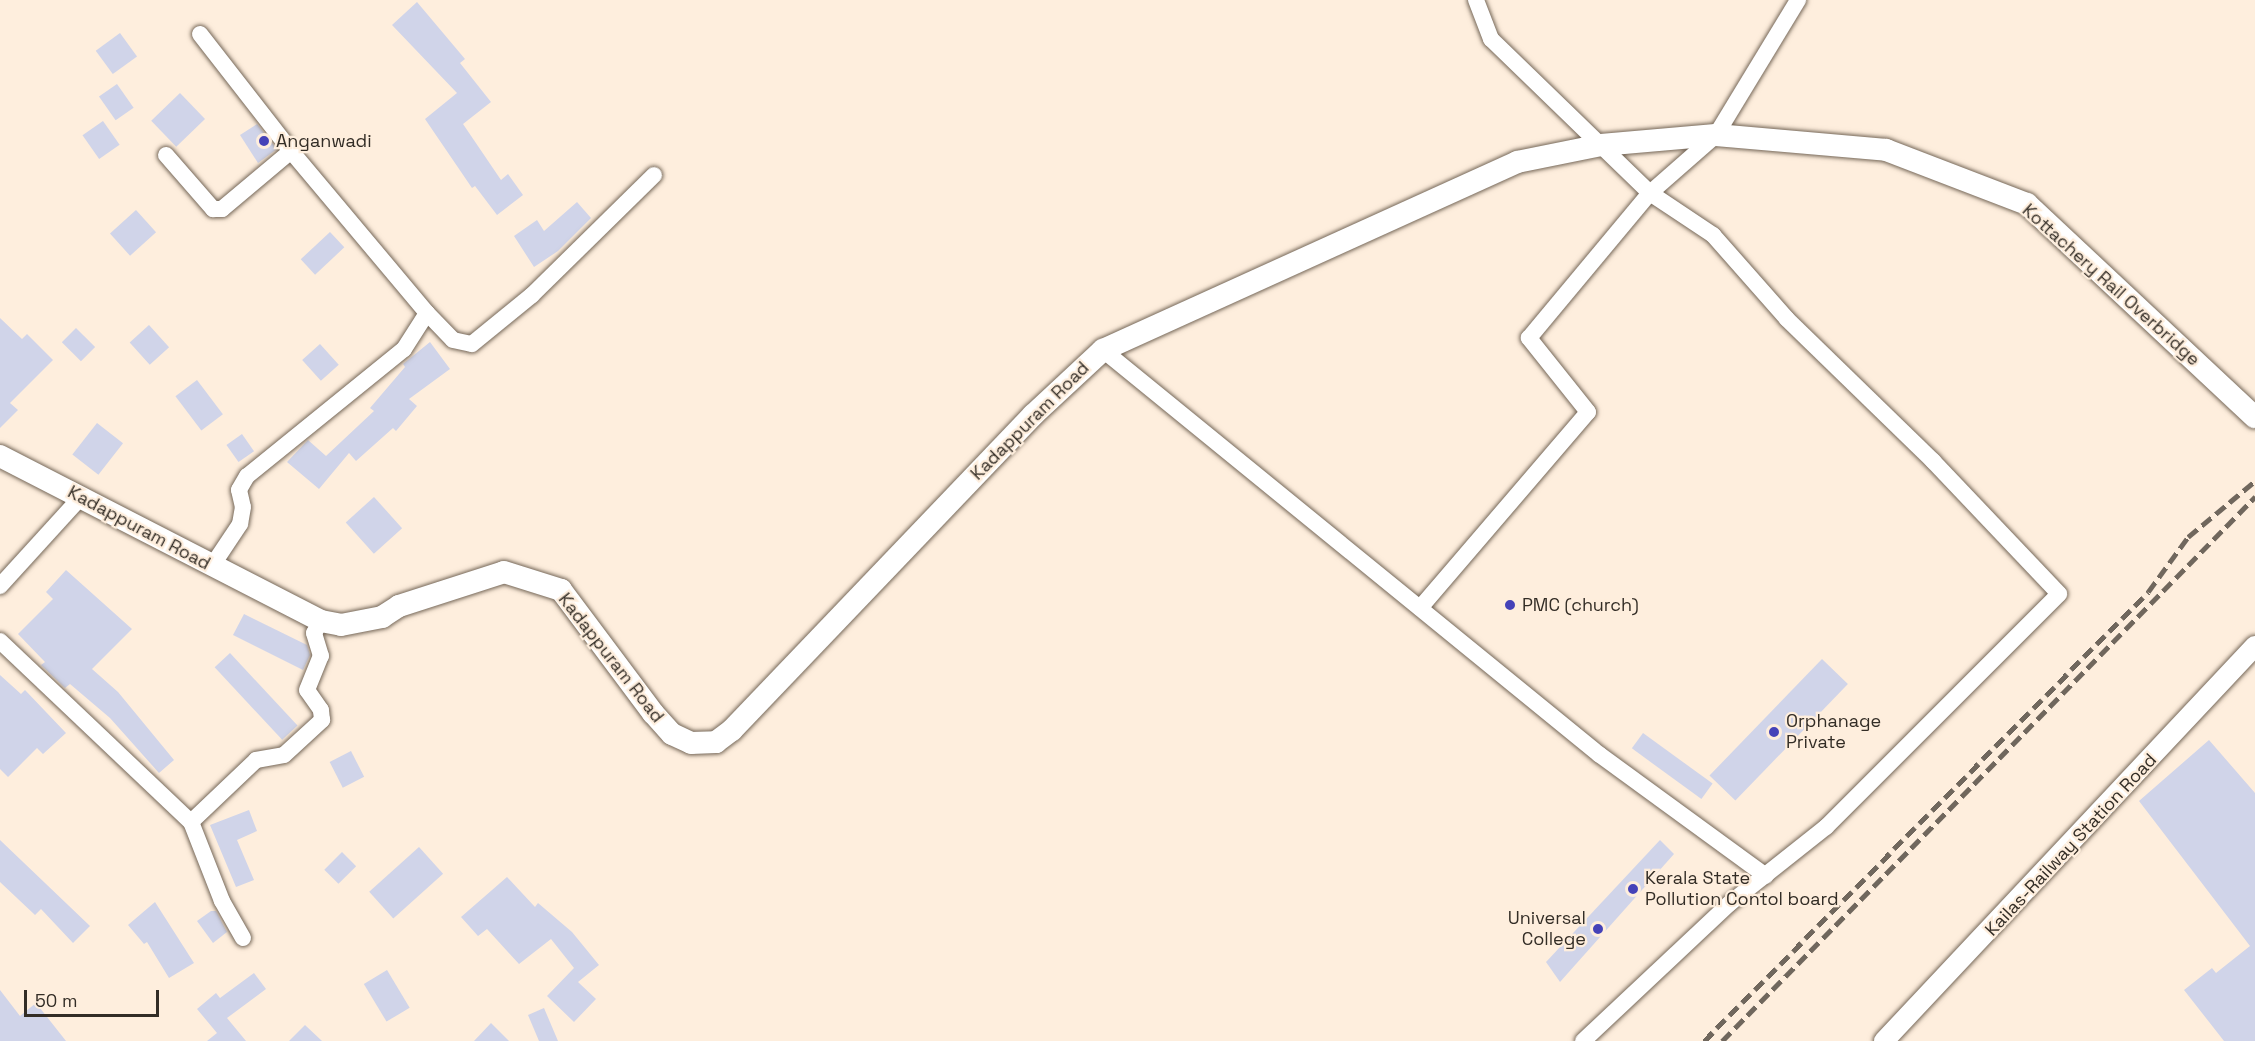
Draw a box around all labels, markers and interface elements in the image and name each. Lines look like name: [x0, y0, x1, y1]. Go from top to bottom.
place label: Anganwadi: [276, 130, 372, 152]
marker: Anganwadi: [257, 134, 271, 148]
street label: Kottachery Rail Overbridge: [2018, 200, 2204, 370]
street label: Kadappuram Road: [966, 357, 1094, 485]
street label: Kadappuram Road: [64, 481, 214, 575]
street label: Kadappuram Road: [554, 589, 668, 727]
place label: PMC (church): [1522, 594, 1639, 616]
marker: PMC (church): [1503, 598, 1517, 612]
place label: Orphanage Private: [1786, 711, 1881, 754]
marker: Orphanage Private: [1767, 725, 1781, 739]
street label: Kailas-Railway Station Road: [1981, 749, 2161, 941]
place label: Kerala State Pollution Contol board: [1645, 868, 1839, 910]
marker: Kerala State Pollution Contol board: [1626, 882, 1640, 896]
place label: Universal College: [1508, 908, 1586, 950]
marker: Universal College: [1591, 922, 1605, 936]
scale bar: [27, 978, 162, 1016]
text: 50 m: [35, 989, 77, 1012]

